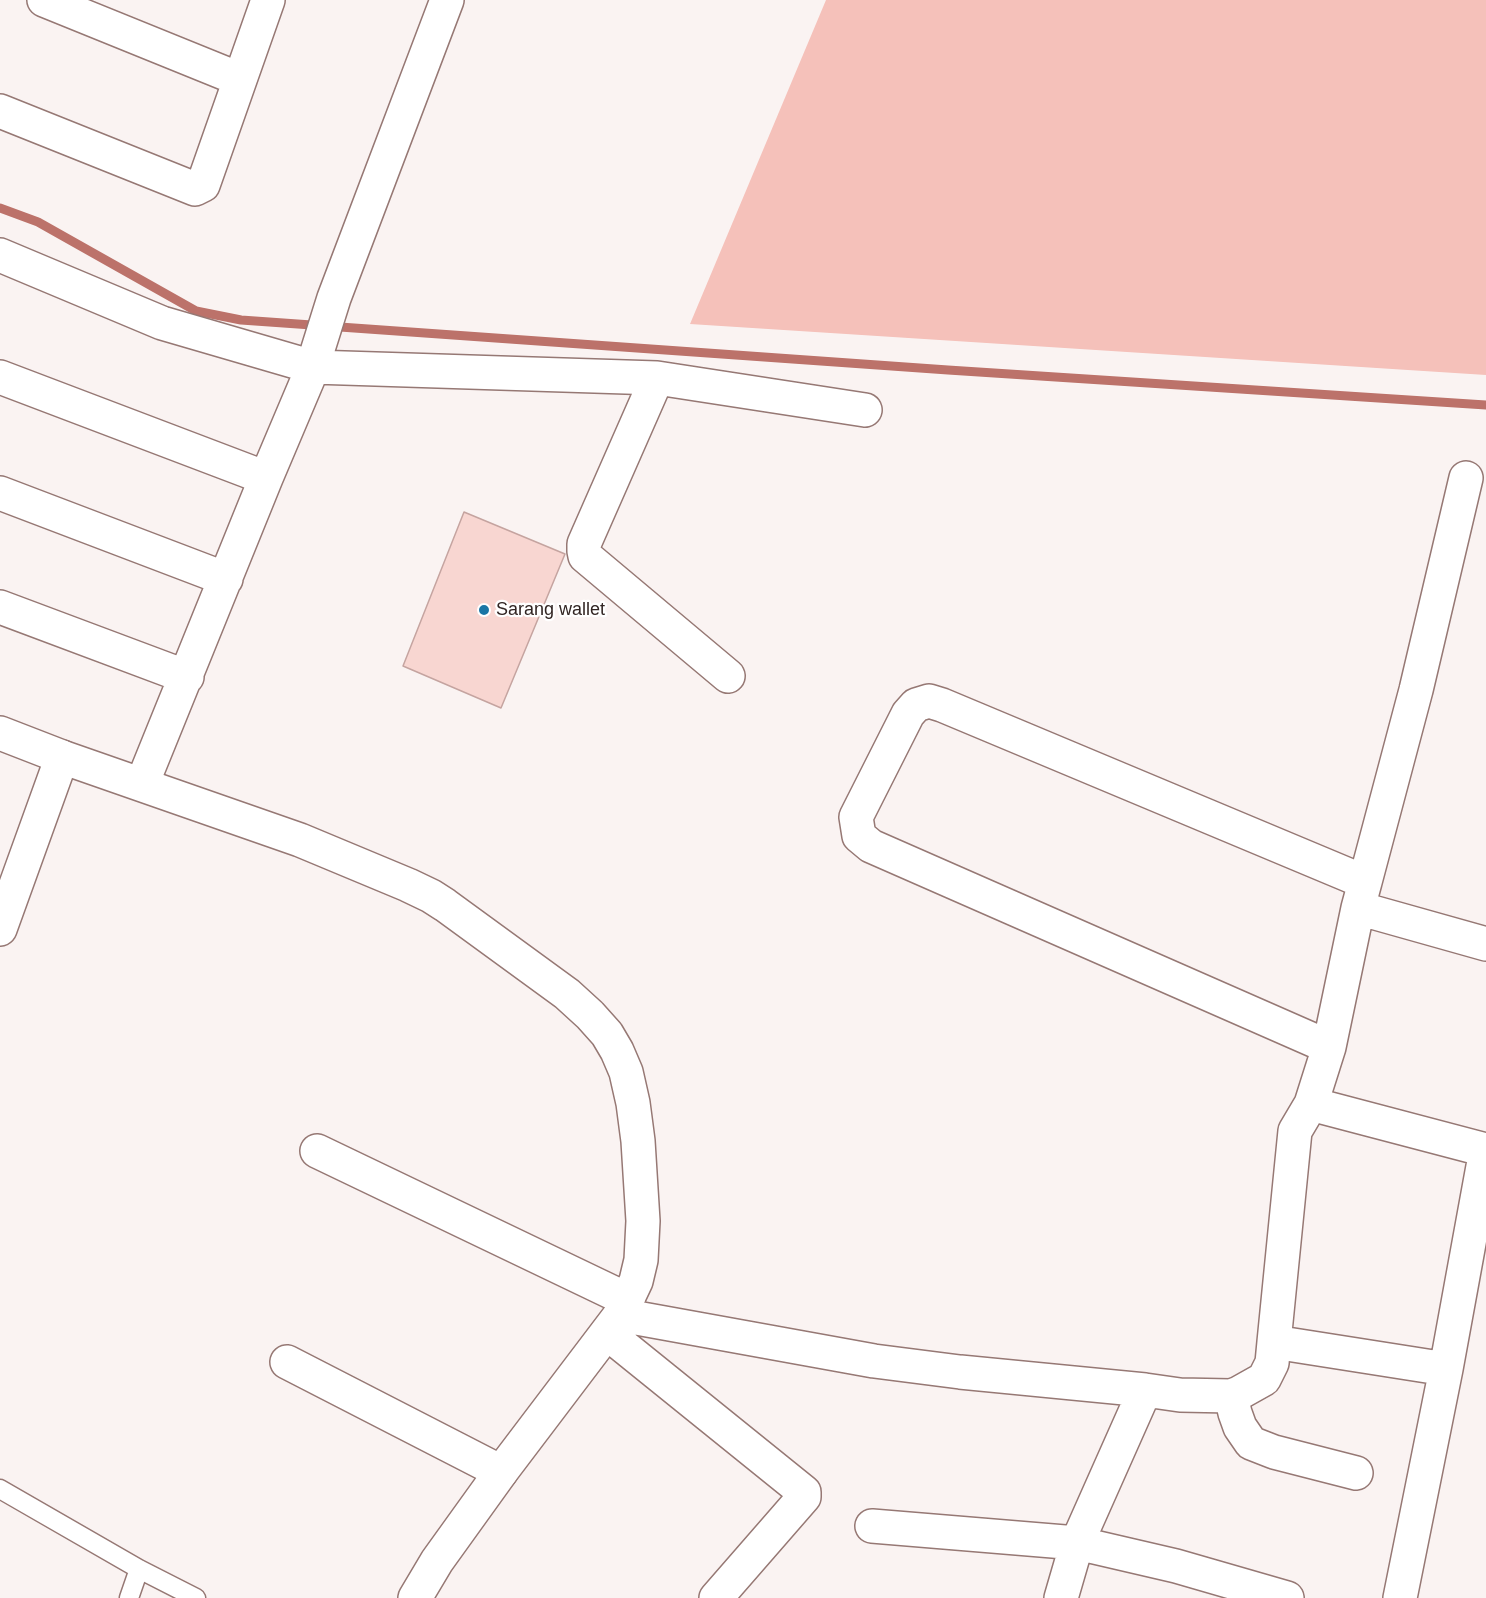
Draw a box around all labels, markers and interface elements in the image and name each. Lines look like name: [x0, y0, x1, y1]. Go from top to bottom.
place label: Sarang wallet: [496, 599, 605, 621]
marker: Sarang wallet: [477, 603, 491, 617]

